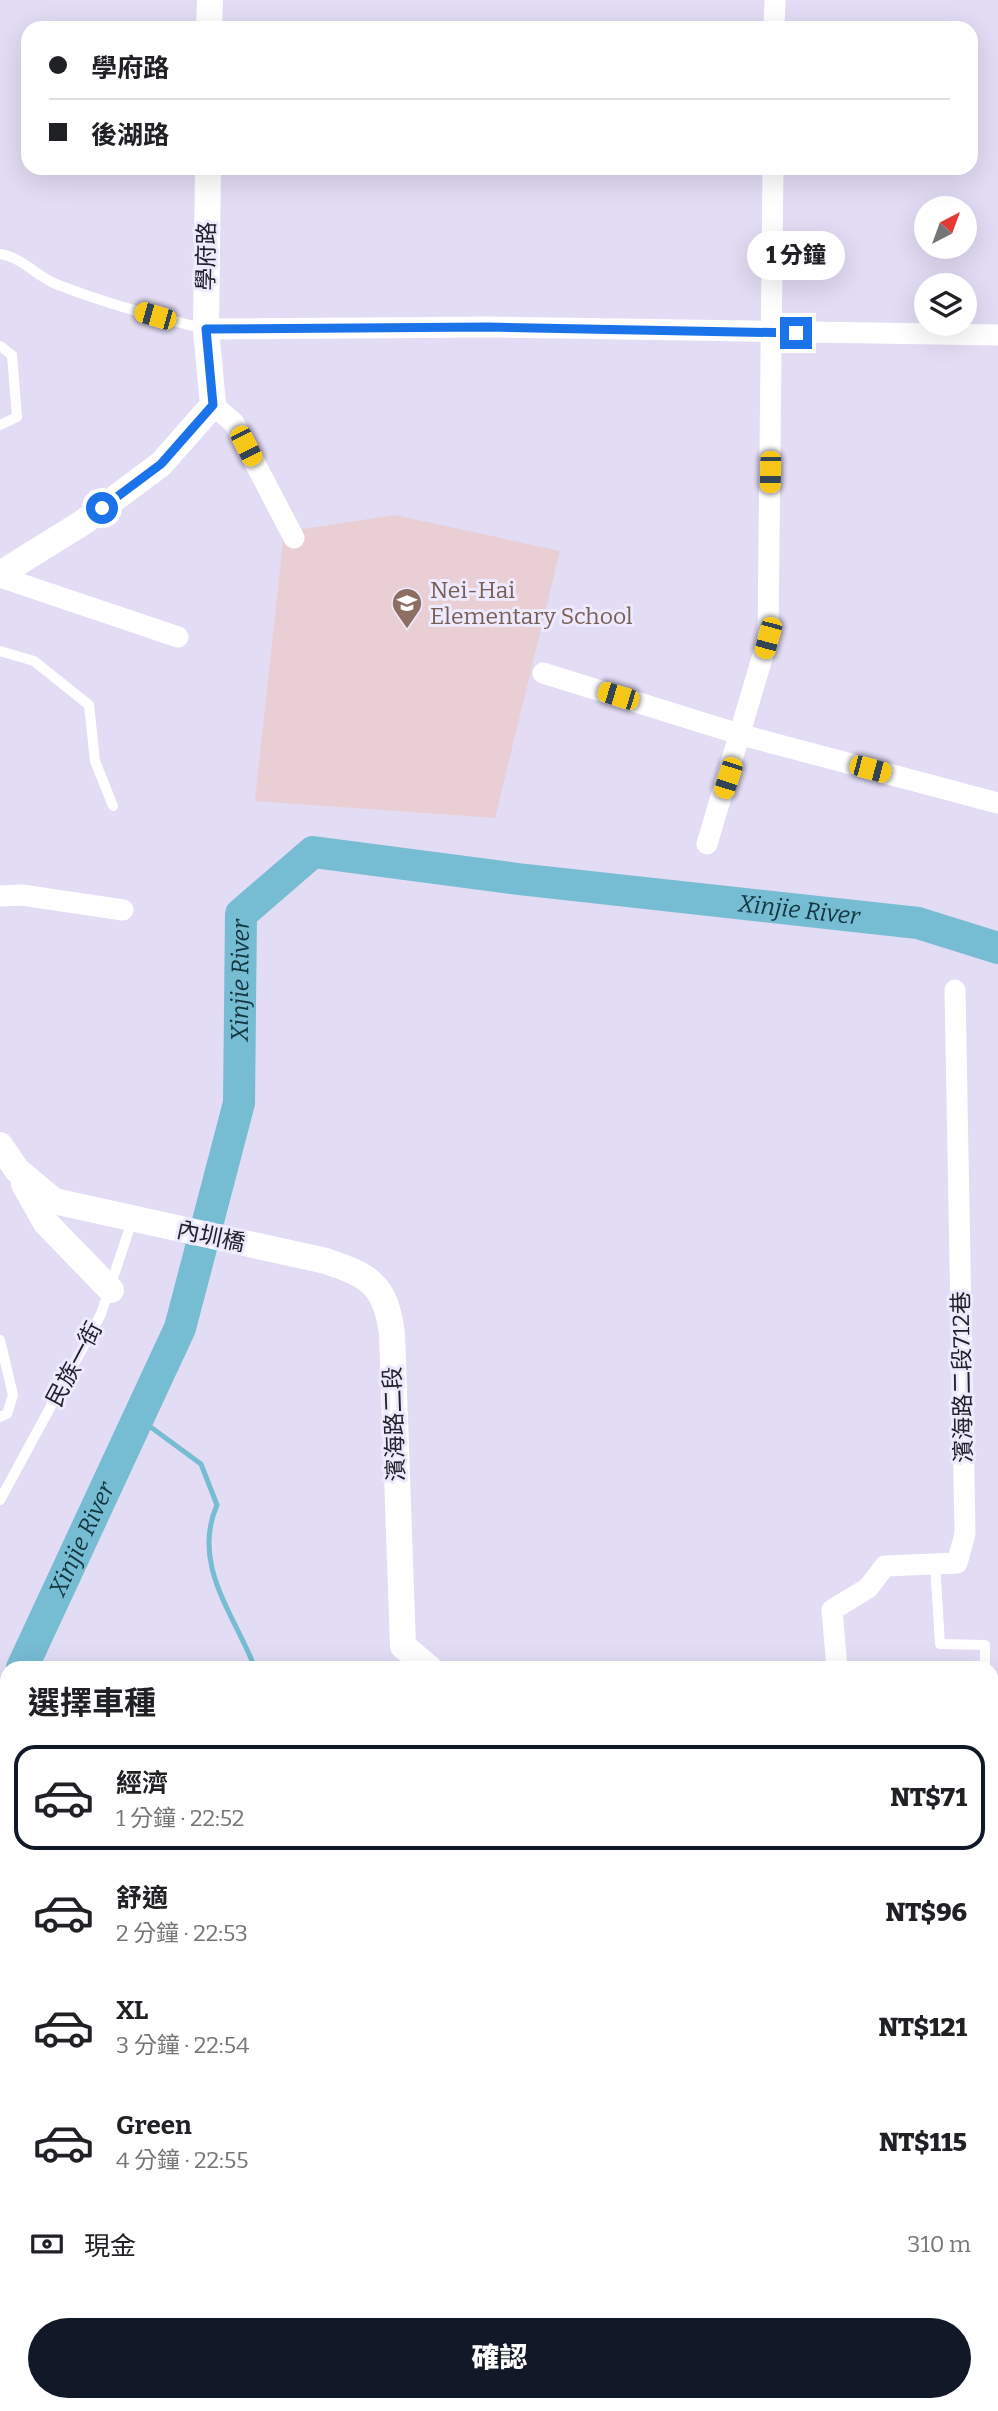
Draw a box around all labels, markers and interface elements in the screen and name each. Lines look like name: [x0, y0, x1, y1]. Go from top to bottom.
text: 學府路: [91, 53, 169, 84]
text: 後湖路: [91, 120, 169, 151]
north arrow: [914, 196, 976, 259]
map controls: [914, 196, 977, 336]
street label: 學府路: [191, 221, 221, 291]
callout: 1 分鐘: [747, 232, 845, 280]
text: 1 分鐘: [766, 241, 826, 269]
button: layers: [914, 273, 977, 336]
car: [132, 300, 179, 332]
route end: [780, 317, 812, 349]
car: [228, 423, 265, 469]
car: [760, 451, 781, 493]
route start: [86, 492, 118, 524]
place label: Nei-Hai Elementary School: [430, 576, 633, 630]
school or university icon: Nei-Hai Elementary School: [390, 586, 424, 630]
car: [753, 615, 784, 661]
car: [595, 680, 642, 712]
car: [847, 753, 894, 785]
car: [712, 755, 745, 801]
water label: Xinjie River: [736, 889, 862, 931]
water label: Xinjie River: [226, 918, 255, 1043]
street label: 內圳橋: [174, 1215, 248, 1257]
street label: 濱海路二段712巷: [947, 1291, 977, 1463]
street label: 民族一街: [40, 1317, 108, 1411]
street label: 濱海路二段: [378, 1366, 410, 1482]
water label: Xinjie River: [43, 1477, 121, 1601]
text: 選擇車種: [28, 1684, 156, 1722]
icon: car: [32, 1766, 95, 1829]
text: 經濟: [116, 1768, 168, 1799]
text: NT$71: [890, 1782, 967, 1813]
text: 1 分鐘 · 22:52: [116, 1804, 244, 1832]
icon: car: [32, 1881, 95, 1944]
text: 舒適: [116, 1883, 168, 1914]
text: NT$96: [886, 1897, 967, 1928]
text: 2 分鐘 · 22:53: [116, 1919, 248, 1947]
text: XL: [116, 1995, 148, 2026]
icon: car: [32, 1996, 95, 2059]
text: NT$121: [878, 2012, 967, 2043]
text: 3 分鐘 · 22:54: [116, 2031, 249, 2059]
text: Green: [116, 2110, 192, 2141]
icon: car: [32, 2111, 95, 2174]
text: NT$115: [879, 2127, 967, 2158]
text: 4 分鐘 · 22:55: [116, 2146, 249, 2174]
icon: cash: [28, 2225, 66, 2263]
text: 310 m: [907, 2230, 971, 2258]
text: 現金: [84, 2231, 136, 2262]
button: 確認: [28, 2318, 971, 2398]

